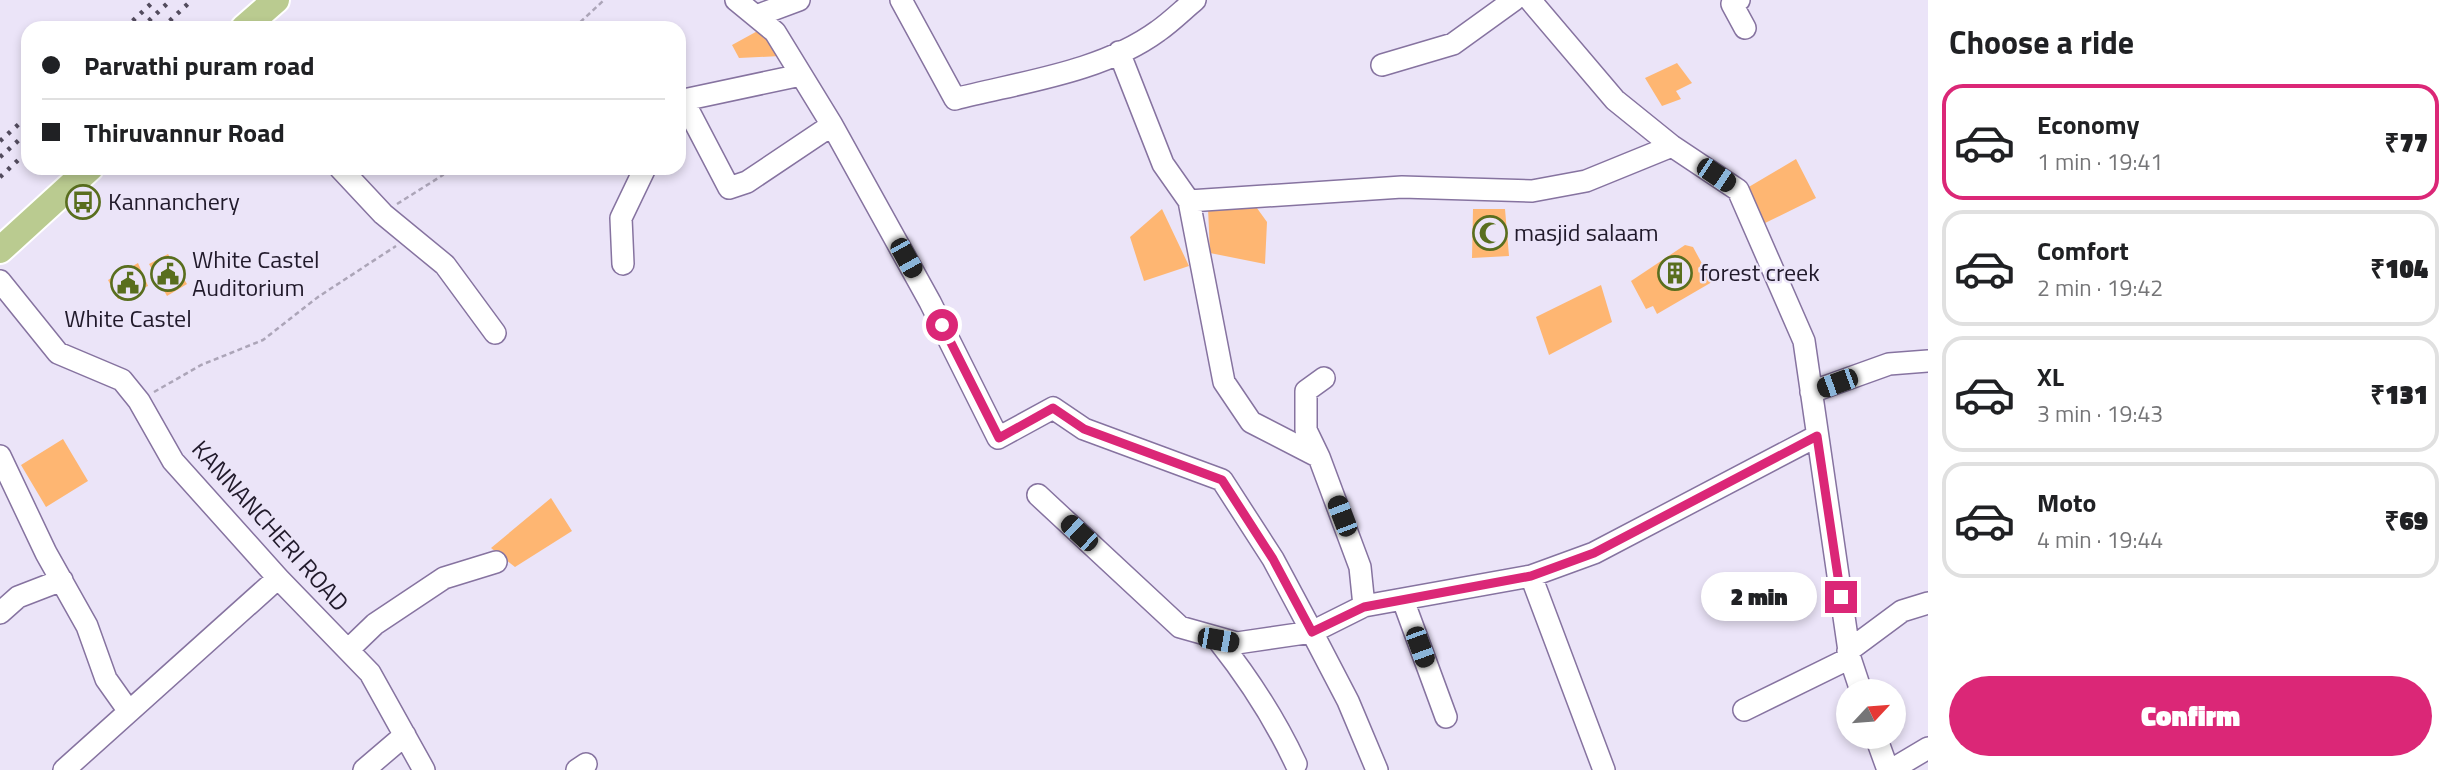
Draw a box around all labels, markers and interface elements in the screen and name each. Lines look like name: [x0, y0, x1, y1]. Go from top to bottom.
text: Choose a ride: [1949, 18, 2134, 66]
text: Parvathi puram road: [84, 46, 315, 85]
text: Economy: [2037, 105, 2139, 144]
icon: car: [1953, 111, 2016, 174]
text: Thiruvannur Road: [84, 113, 285, 152]
text: ₹77: [2385, 123, 2428, 162]
text: 1 min · 19:41: [2037, 144, 2163, 179]
car: [1693, 155, 1740, 195]
bus stop icon: Kannanchery: [64, 183, 102, 221]
place label: Kannanchery: [108, 183, 240, 219]
mosque icon: masjid salaam: [1471, 214, 1509, 252]
place label: masjid salaam: [1514, 214, 1659, 250]
text: Comfort: [2037, 231, 2129, 270]
car: [887, 235, 926, 281]
icon: car: [1953, 237, 2016, 300]
place label: White Castel Auditorium: [192, 241, 320, 305]
text: ₹104: [2370, 249, 2428, 288]
building icon: forest creek: [1656, 254, 1694, 292]
place label: forest creek: [1700, 254, 1820, 290]
public building icon: White Castel Auditorium: [149, 255, 187, 293]
public building icon: White Castel: [109, 264, 147, 302]
text: 2 min · 19:42: [2037, 270, 2163, 305]
place label: White Castel: [64, 300, 192, 336]
route start: [926, 309, 958, 341]
text: XL: [2037, 357, 2064, 396]
icon: car: [1953, 363, 2016, 426]
car: [1814, 366, 1861, 400]
text: ₹131: [2370, 375, 2428, 414]
text: 3 min · 19:43: [2037, 396, 2163, 431]
street label: KANNANCHERI ROAD: [184, 432, 358, 619]
text: Moto: [2037, 483, 2096, 522]
icon: car: [1953, 489, 2016, 552]
car: [1325, 493, 1360, 539]
text: ₹69: [2385, 501, 2428, 540]
car: [1057, 511, 1102, 555]
text: 4 min · 19:44: [2037, 522, 2163, 557]
callout: 2 min: [1701, 572, 1816, 622]
text: 2 min: [1730, 579, 1788, 614]
route end: [1825, 581, 1857, 613]
car: [1403, 624, 1438, 670]
car: [1196, 626, 1241, 654]
button: Confirm: [1949, 676, 2432, 756]
north arrow: [1836, 679, 1906, 749]
map controls: [1836, 679, 1906, 749]

